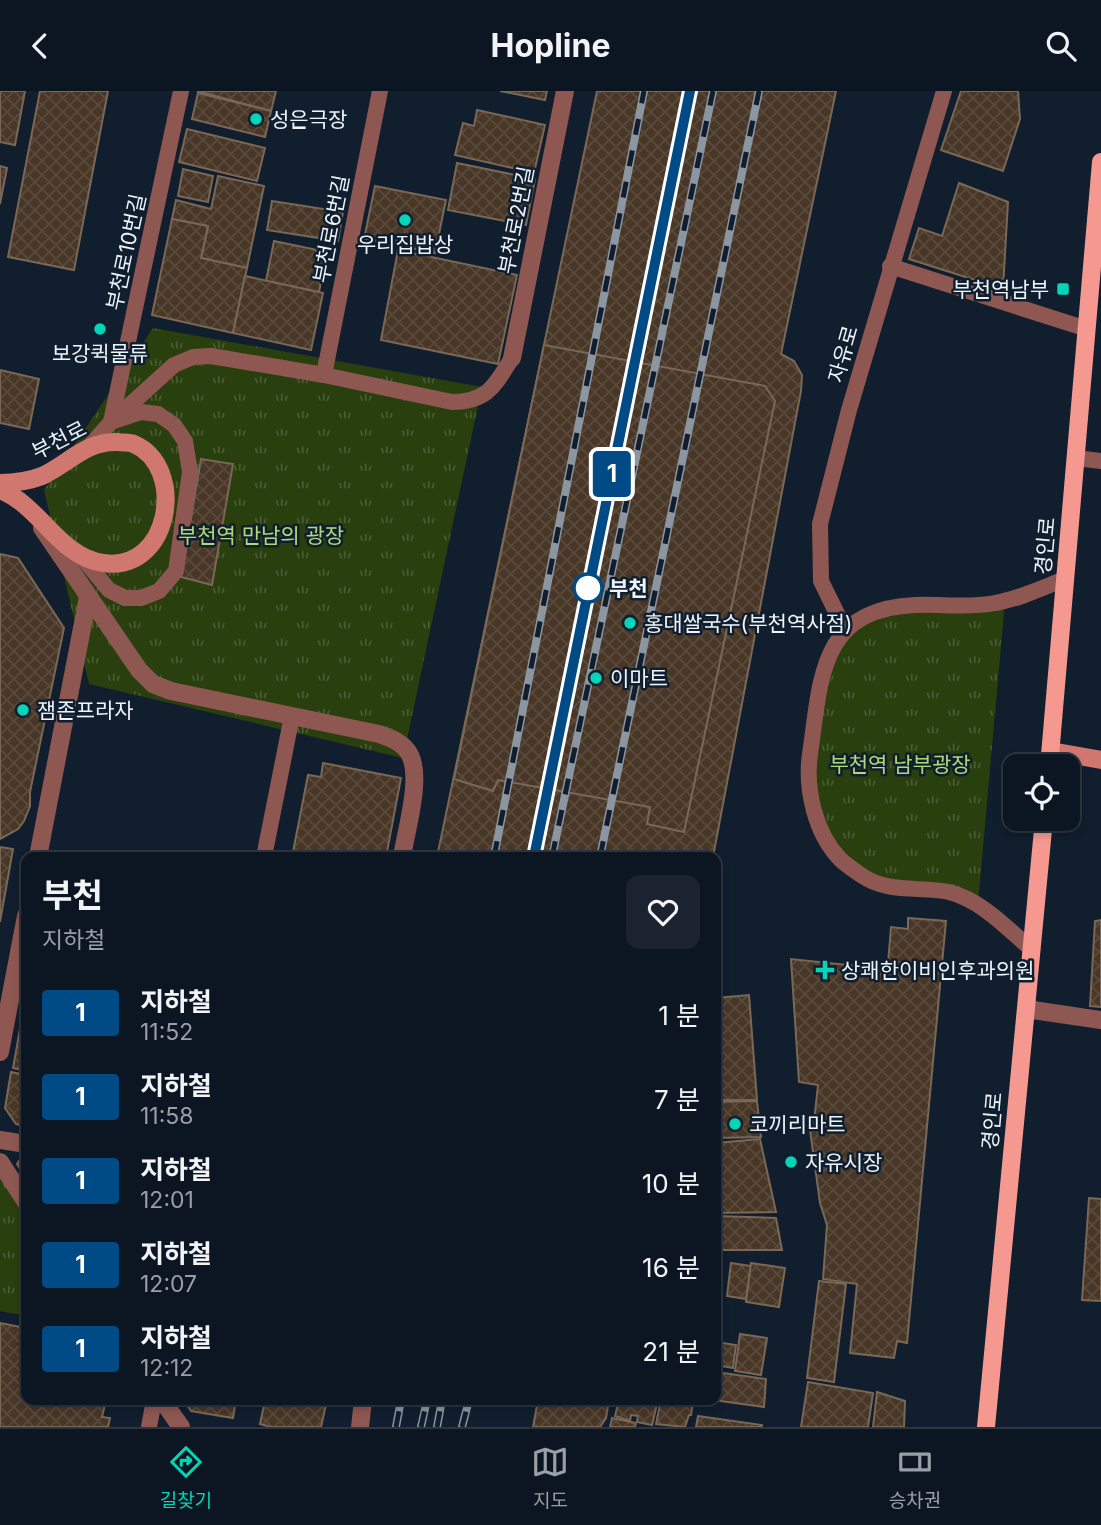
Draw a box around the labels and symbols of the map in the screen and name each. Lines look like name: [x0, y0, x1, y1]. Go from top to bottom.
place label: 성은극장: [270, 107, 347, 132]
marker: 성은극장: [248, 111, 264, 127]
street label: 부천로2번길: [493, 164, 539, 276]
street label: 부천로6번길: [308, 173, 354, 285]
street label: 부천로10번길: [101, 191, 151, 313]
marker: 우리집밥상: [397, 212, 413, 228]
place label: 우리집밥상: [357, 232, 453, 257]
place label: 부천역남부: [952, 277, 1049, 302]
marker: 부천역남부: [1055, 281, 1071, 297]
marker: 보강퀵물류: [92, 321, 108, 337]
street label: 자유로: [823, 323, 863, 385]
place label: 보강퀵물류: [52, 341, 148, 366]
street label: 부천로: [27, 416, 91, 464]
line badge: 1: [589, 451, 635, 497]
street label: 경인로: [1030, 516, 1060, 576]
park label: 부천역 만남의 광장: [178, 523, 344, 548]
marker: 부천: [573, 573, 603, 603]
place label: 부천: [609, 576, 648, 601]
place label: 홍대쌀국수(부천역사점): [644, 611, 853, 636]
marker: 홍대쌀국수(부천역사점): [622, 615, 638, 631]
place label: 이마트: [610, 666, 668, 691]
marker: 이마트: [588, 670, 604, 686]
place label: 잼존프라자: [37, 698, 134, 723]
marker: 잼존프라자: [15, 702, 31, 718]
park label: 부천역 남부광장: [829, 752, 971, 777]
place label: 상쾌한이비인후과의원: [841, 958, 1034, 983]
marker: 상쾌한이비인후과의원: [815, 960, 835, 980]
street label: 경인로: [977, 1091, 1007, 1151]
place label: 코끼리마트: [749, 1112, 846, 1137]
marker: 코끼리마트: [727, 1116, 743, 1132]
place label: 자유시장: [805, 1150, 882, 1175]
marker: 자유시장: [783, 1154, 799, 1170]

